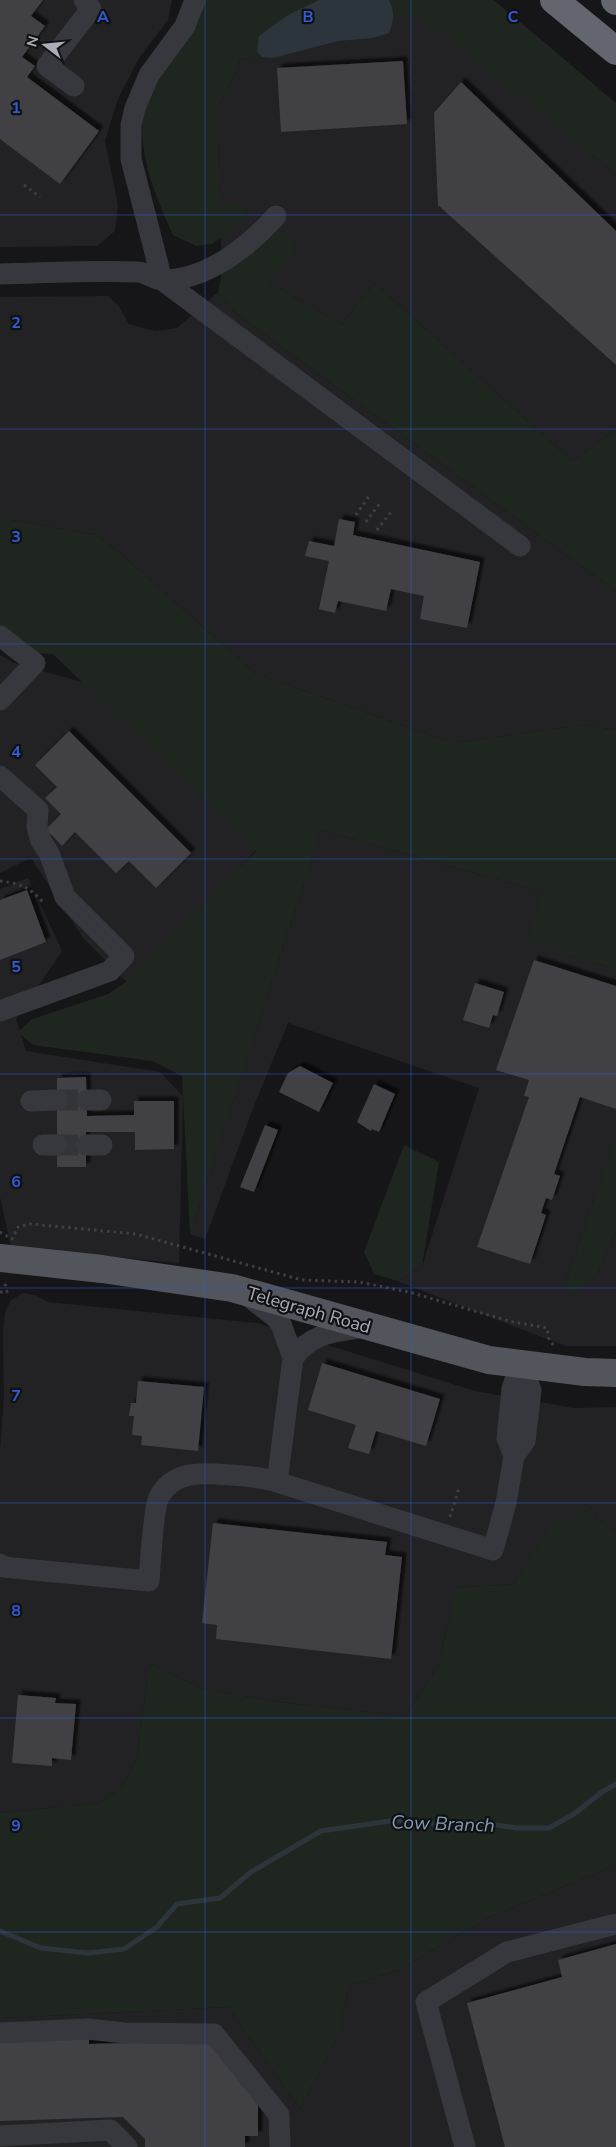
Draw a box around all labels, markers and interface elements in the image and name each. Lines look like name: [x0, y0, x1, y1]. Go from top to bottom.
text: A: [97, 6, 109, 28]
text: B: [302, 6, 314, 28]
text: C: [508, 6, 519, 28]
north arrow: [20, 20, 70, 70]
text: N: [22, 34, 44, 49]
text: 1: [11, 97, 21, 119]
text: 2: [11, 312, 21, 334]
text: 3: [11, 526, 21, 548]
text: 4: [11, 741, 21, 763]
text: 5: [11, 956, 21, 978]
text: 6: [11, 1171, 21, 1193]
street label: Telegraph Road: [244, 1281, 374, 1339]
text: 7: [11, 1385, 21, 1407]
text: 8: [11, 1600, 21, 1622]
water label: Cow Branch: [391, 1809, 495, 1839]
text: 9: [11, 1815, 21, 1837]

